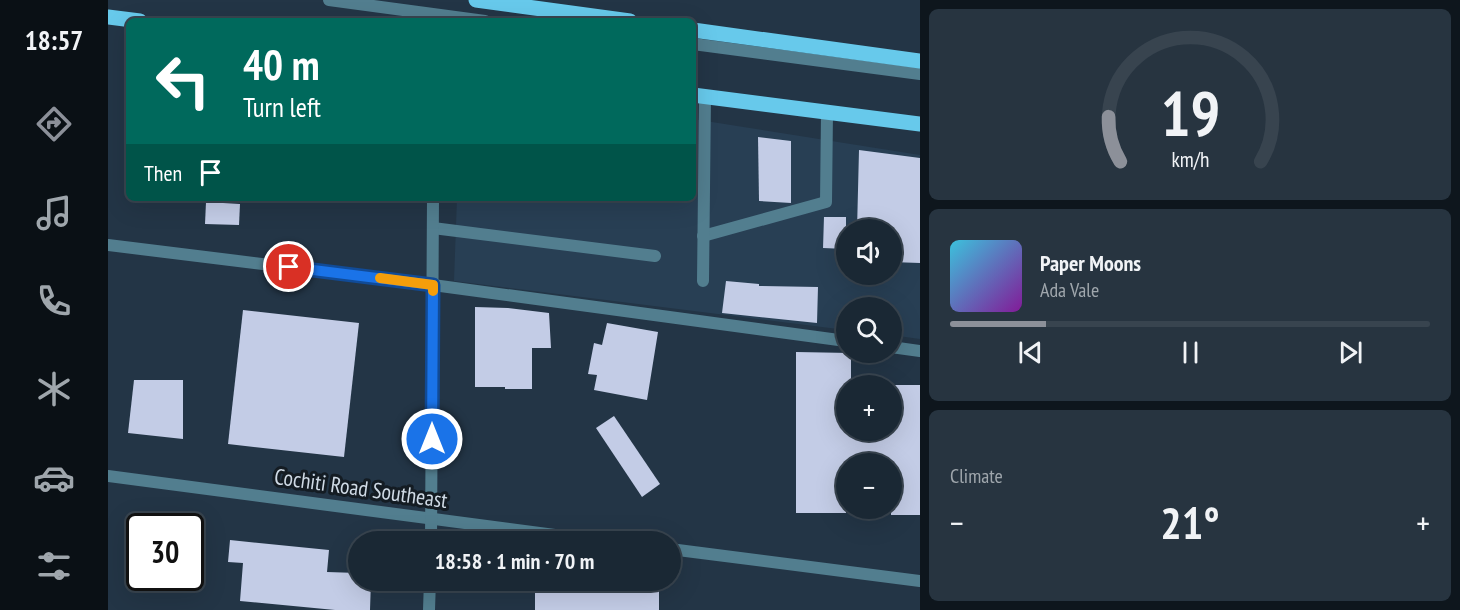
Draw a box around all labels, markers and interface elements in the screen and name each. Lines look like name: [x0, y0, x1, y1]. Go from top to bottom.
text: 18:57: [25, 23, 83, 57]
text: 40 m: [243, 37, 320, 92]
icon: left: [144, 42, 222, 120]
text: 19: [1160, 72, 1220, 153]
text: Turn left: [243, 90, 321, 124]
icon: directions: [33, 103, 75, 145]
text: km/h: [1171, 145, 1209, 173]
icon: arrive: [194, 156, 227, 189]
text: Then: [144, 159, 182, 187]
icon: music: [33, 192, 75, 234]
map controls: [836, 219, 902, 519]
button: sound: [836, 219, 902, 285]
pin: [263, 241, 314, 292]
text: Paper Moons: [1040, 249, 1141, 277]
icon: arrive: [272, 250, 305, 283]
text: Ada Vale: [1040, 277, 1099, 303]
icon: phone: [33, 280, 75, 322]
button: search: [836, 297, 902, 363]
icon: previous: [1014, 336, 1047, 369]
icon: pause: [1174, 336, 1207, 369]
icon: next: [1334, 336, 1367, 369]
icon: climate: [33, 368, 75, 410]
button: +: [836, 375, 902, 441]
position arrow: [400, 407, 464, 471]
button: −: [836, 453, 902, 519]
icon: car: [33, 457, 75, 499]
street label: Cochiti Road Southeast: [273, 462, 449, 514]
text: Climate: [950, 463, 1003, 489]
text: 21°: [1160, 493, 1220, 551]
text: −: [950, 501, 964, 544]
text: +: [1416, 501, 1430, 544]
speed limit sign: 30: [126, 513, 204, 591]
icon: filters: [33, 545, 75, 587]
text: 18:58 · 1 min · 70 m: [435, 547, 594, 575]

